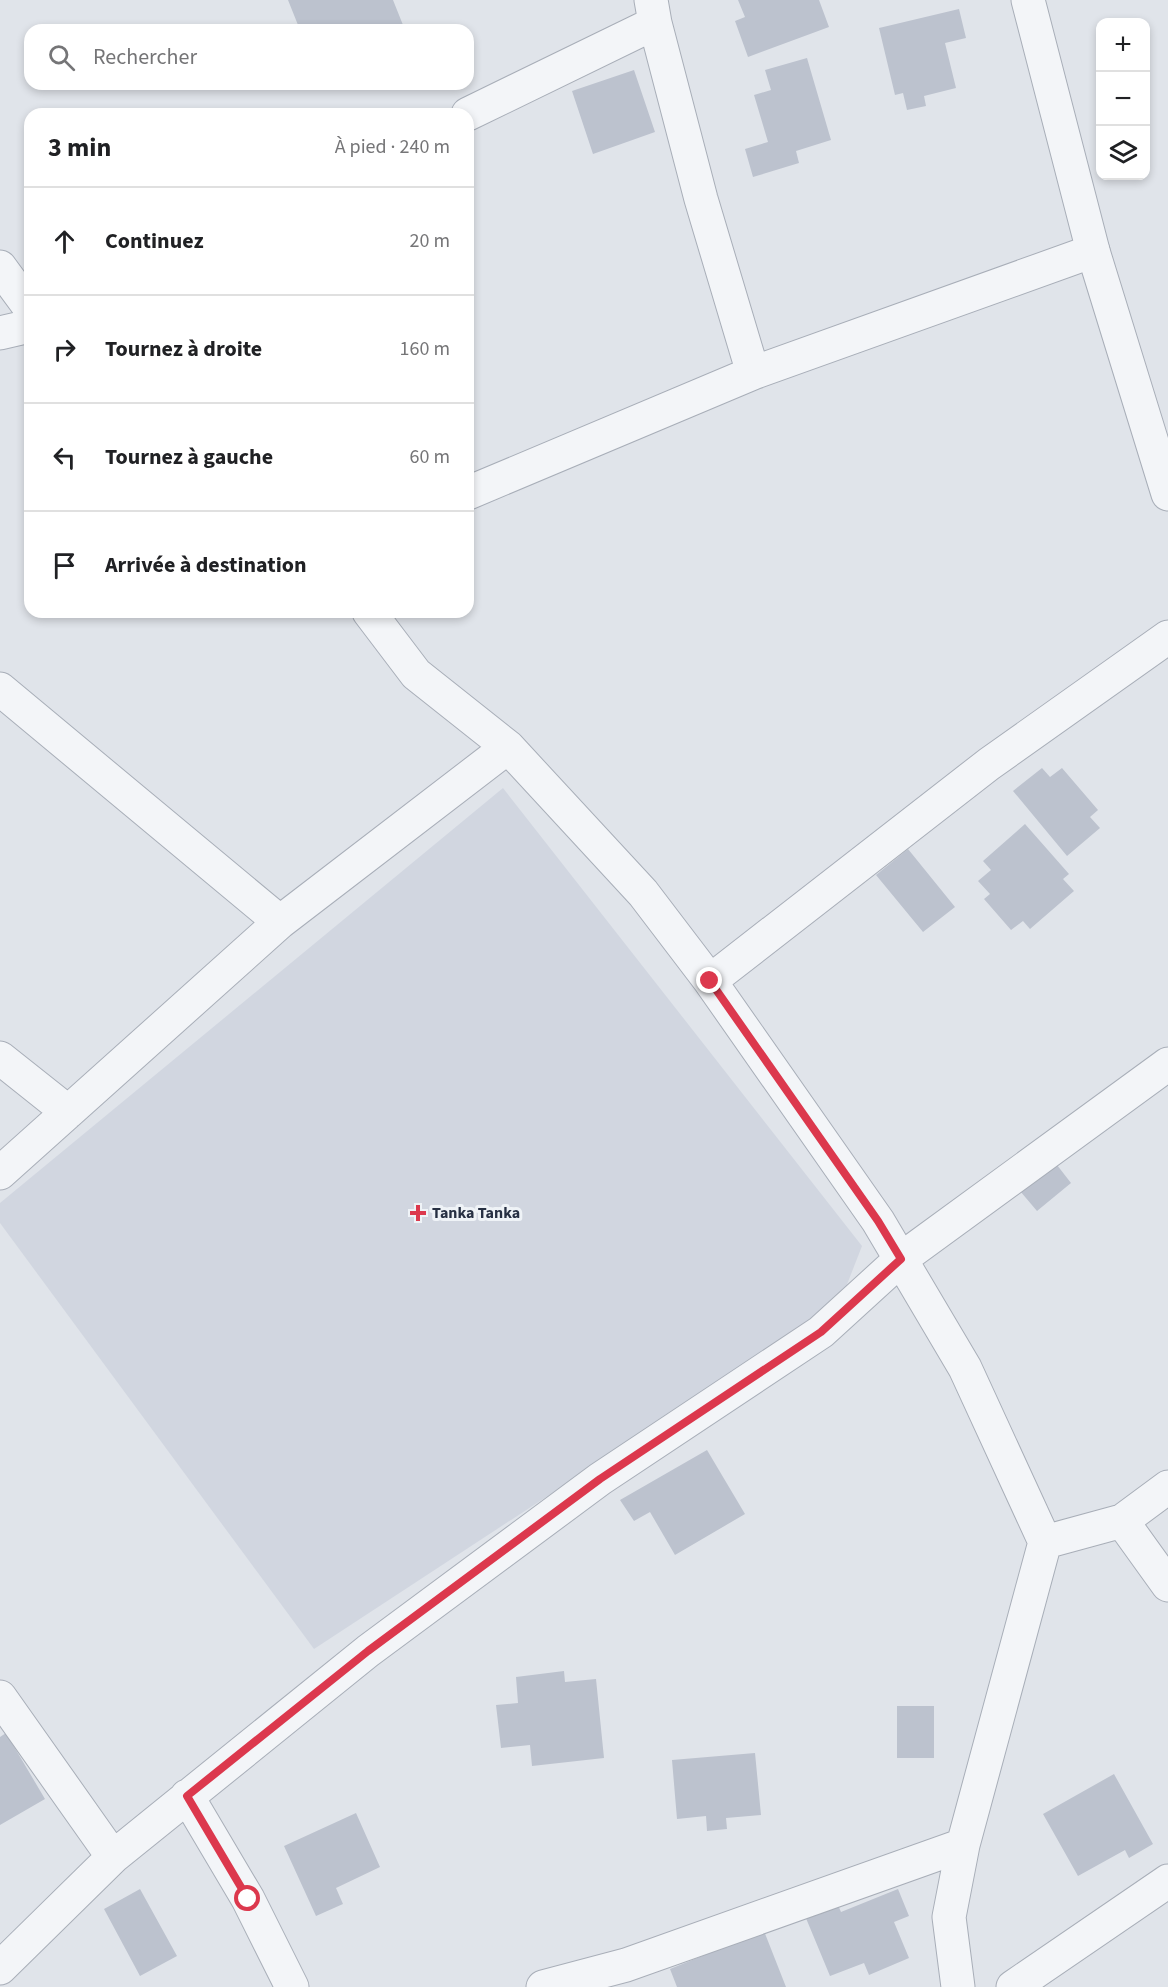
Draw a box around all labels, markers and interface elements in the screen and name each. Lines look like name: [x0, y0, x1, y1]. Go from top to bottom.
map controls: [1096, 18, 1150, 180]
button: +: [1096, 18, 1150, 72]
search box: [24, 24, 474, 90]
icon: search: [45, 41, 78, 74]
text: Rechercher: [93, 41, 197, 73]
button: −: [1096, 72, 1150, 126]
button: layers: [1096, 126, 1150, 180]
text: 3 min: [48, 129, 111, 166]
text: À pied · 240 m: [335, 133, 450, 161]
icon: ahead: [48, 225, 81, 258]
text: Continuez: [105, 225, 204, 257]
text: 20 m: [410, 227, 450, 255]
icon: right: [48, 333, 81, 366]
text: Tournez à droite: [105, 333, 262, 365]
text: 160 m: [400, 335, 450, 363]
icon: left: [48, 441, 81, 474]
text: Tournez à gauche: [105, 441, 273, 473]
text: 60 m: [410, 443, 450, 471]
icon: arrive: [48, 549, 81, 582]
text: Arrivée à destination: [105, 549, 307, 581]
route end: [696, 967, 722, 993]
place label: Tanka Tanka: [432, 1202, 520, 1224]
marker: Tanka Tanka: [409, 1204, 427, 1222]
route start: [234, 1885, 260, 1911]

